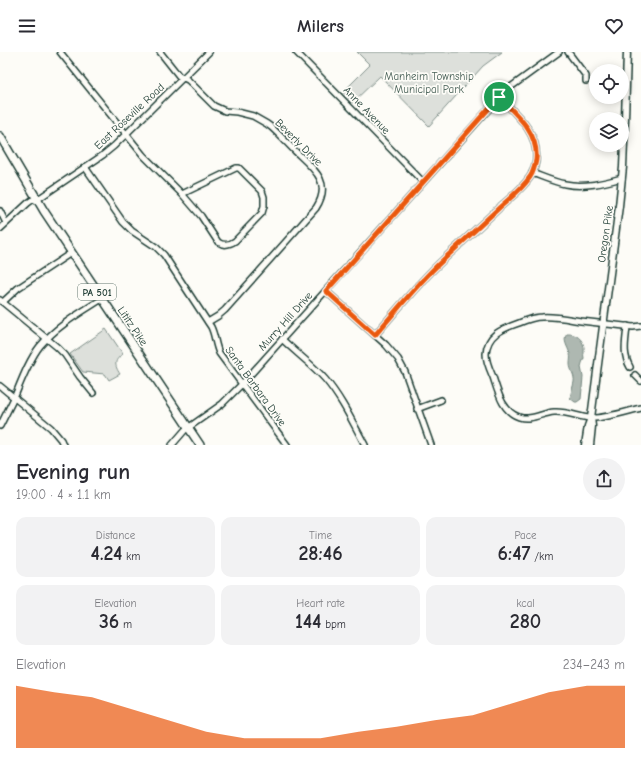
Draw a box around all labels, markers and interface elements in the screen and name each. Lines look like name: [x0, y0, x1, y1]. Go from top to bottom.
icon: menu: [16, 15, 38, 37]
icon: heart: [603, 15, 625, 37]
text: Milers: [297, 16, 344, 37]
map controls: [589, 64, 629, 152]
button: locate: [589, 64, 629, 104]
park label: Manheim Township Municipal Park: [384, 70, 474, 96]
pin: [482, 80, 516, 114]
street label: East Roseville Road: [92, 81, 167, 152]
street label: Anne Avenue: [341, 84, 393, 137]
icon: arrive: [488, 86, 510, 108]
button: layers: [589, 112, 629, 152]
street label: Beverly Drive: [272, 116, 325, 169]
street label: Oregon Pike: [595, 204, 616, 263]
road number: PA 501: [78, 284, 116, 300]
street label: Murry Hill Drive: [256, 289, 316, 353]
street label: Lititz Pike: [115, 304, 151, 349]
street label: Santa Barbara Drive: [222, 344, 289, 429]
button: share: [583, 458, 625, 500]
text: Evening run: [16, 459, 130, 485]
text: 19:00 · 4 × 1.1 km: [16, 487, 111, 502]
text: Distance: [96, 529, 135, 542]
text: Time: [309, 529, 332, 542]
text: Pace: [514, 529, 537, 542]
text: 4.24: [91, 542, 122, 565]
text: 28:46: [298, 542, 343, 565]
text: 6:47: [498, 542, 531, 565]
text: km: [122, 550, 140, 563]
text: /km: [531, 550, 553, 563]
text: Elevation: [94, 597, 137, 610]
text: Heart rate: [296, 597, 345, 610]
text: kcal: [516, 597, 535, 610]
text: 36: [99, 610, 119, 633]
text: 144: [295, 610, 321, 633]
text: 280: [510, 610, 541, 633]
text: m: [119, 618, 132, 631]
text: bpm: [321, 618, 346, 631]
text: Elevation: [16, 657, 66, 672]
text: 234–243 m: [563, 657, 625, 672]

